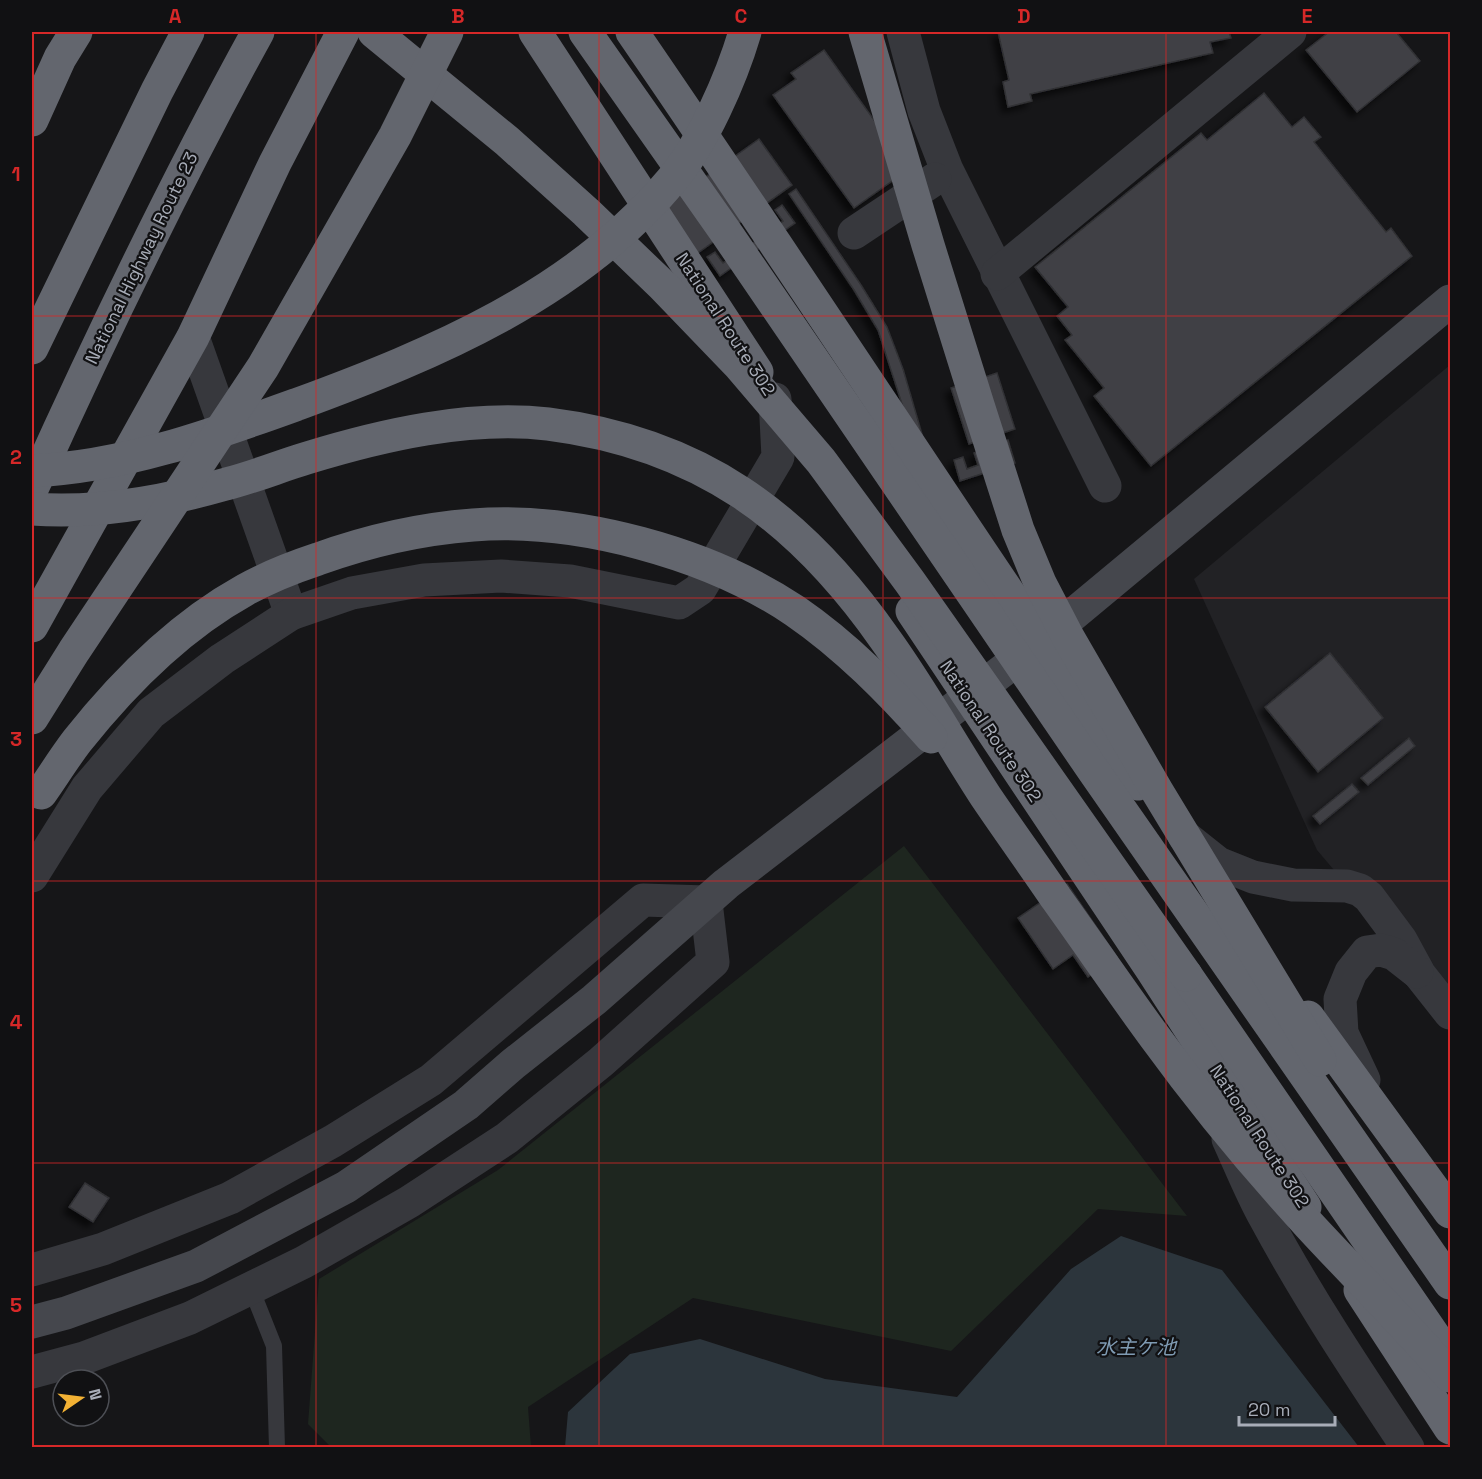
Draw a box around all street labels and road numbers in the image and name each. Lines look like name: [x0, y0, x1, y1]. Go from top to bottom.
street label: National Highway Route 23: [80, 148, 202, 368]
street label: National Route 302: [671, 248, 781, 400]
street label: National Route 302: [935, 656, 1047, 806]
street label: National Route 302: [1205, 1060, 1315, 1212]

